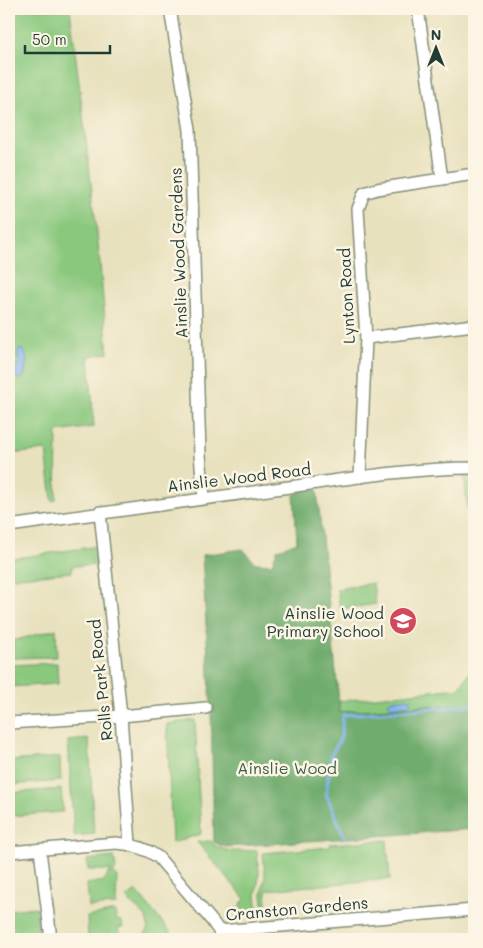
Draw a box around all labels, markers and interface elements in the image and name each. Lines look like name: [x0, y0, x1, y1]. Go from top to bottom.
scale bar: [25, 22, 110, 54]
north arrow: [410, 22, 460, 72]
text: N: [431, 25, 441, 44]
text: 50 m: [32, 29, 67, 49]
street label: Ainslie Wood Gardens: [165, 167, 191, 339]
street label: Lynton Road: [333, 248, 359, 344]
street label: Ainslie Wood Road: [166, 458, 312, 496]
place label: Ainslie Wood Primary School: [267, 602, 384, 641]
school or university icon: Ainslie Wood Primary School: [388, 606, 418, 636]
street label: Rolls Park Road: [83, 618, 117, 742]
park label: Ainslie Wood: [237, 757, 337, 778]
street label: Cranston Gardens: [225, 891, 369, 925]

